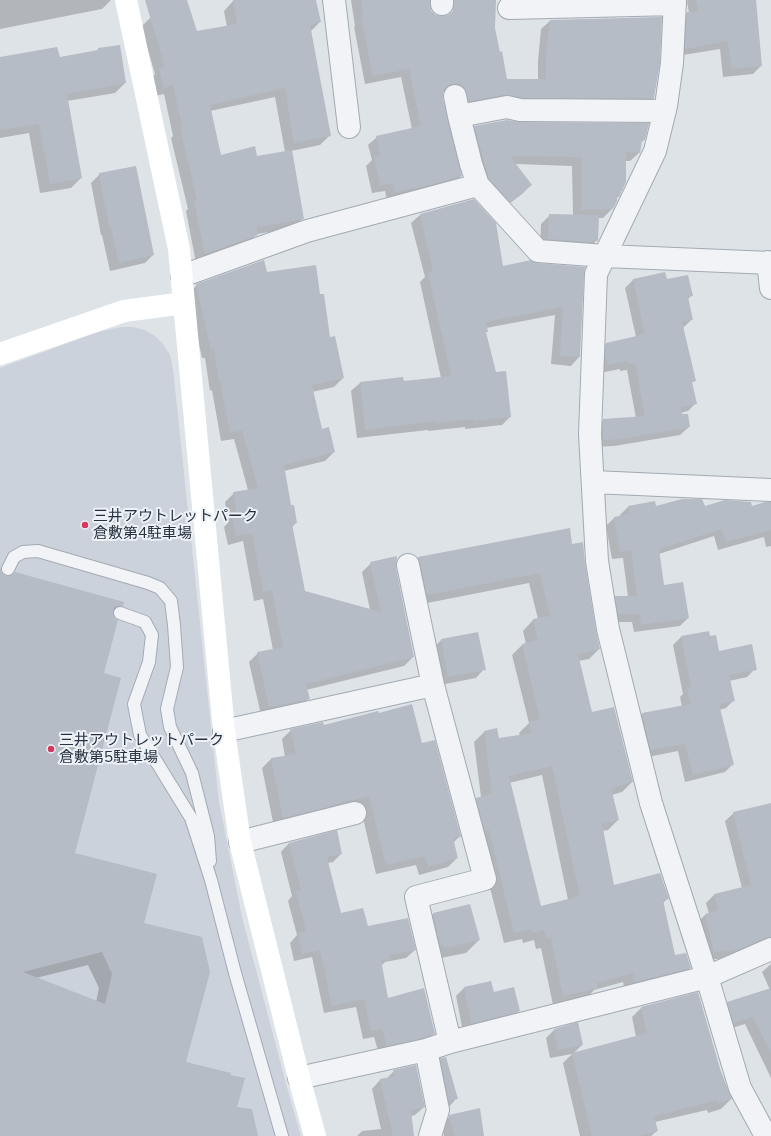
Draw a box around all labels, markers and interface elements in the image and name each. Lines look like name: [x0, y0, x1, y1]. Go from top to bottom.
place label: 三井アウトレットパーク 倉敷第4駐車場: [93, 507, 258, 542]
marker: 三井アウトレットパーク 倉敷第4駐車場: [80, 520, 90, 530]
place label: 三井アウトレットパーク 倉敷第5駐車場: [59, 731, 224, 766]
marker: 三井アウトレットパーク 倉敷第5駐車場: [46, 744, 56, 754]

